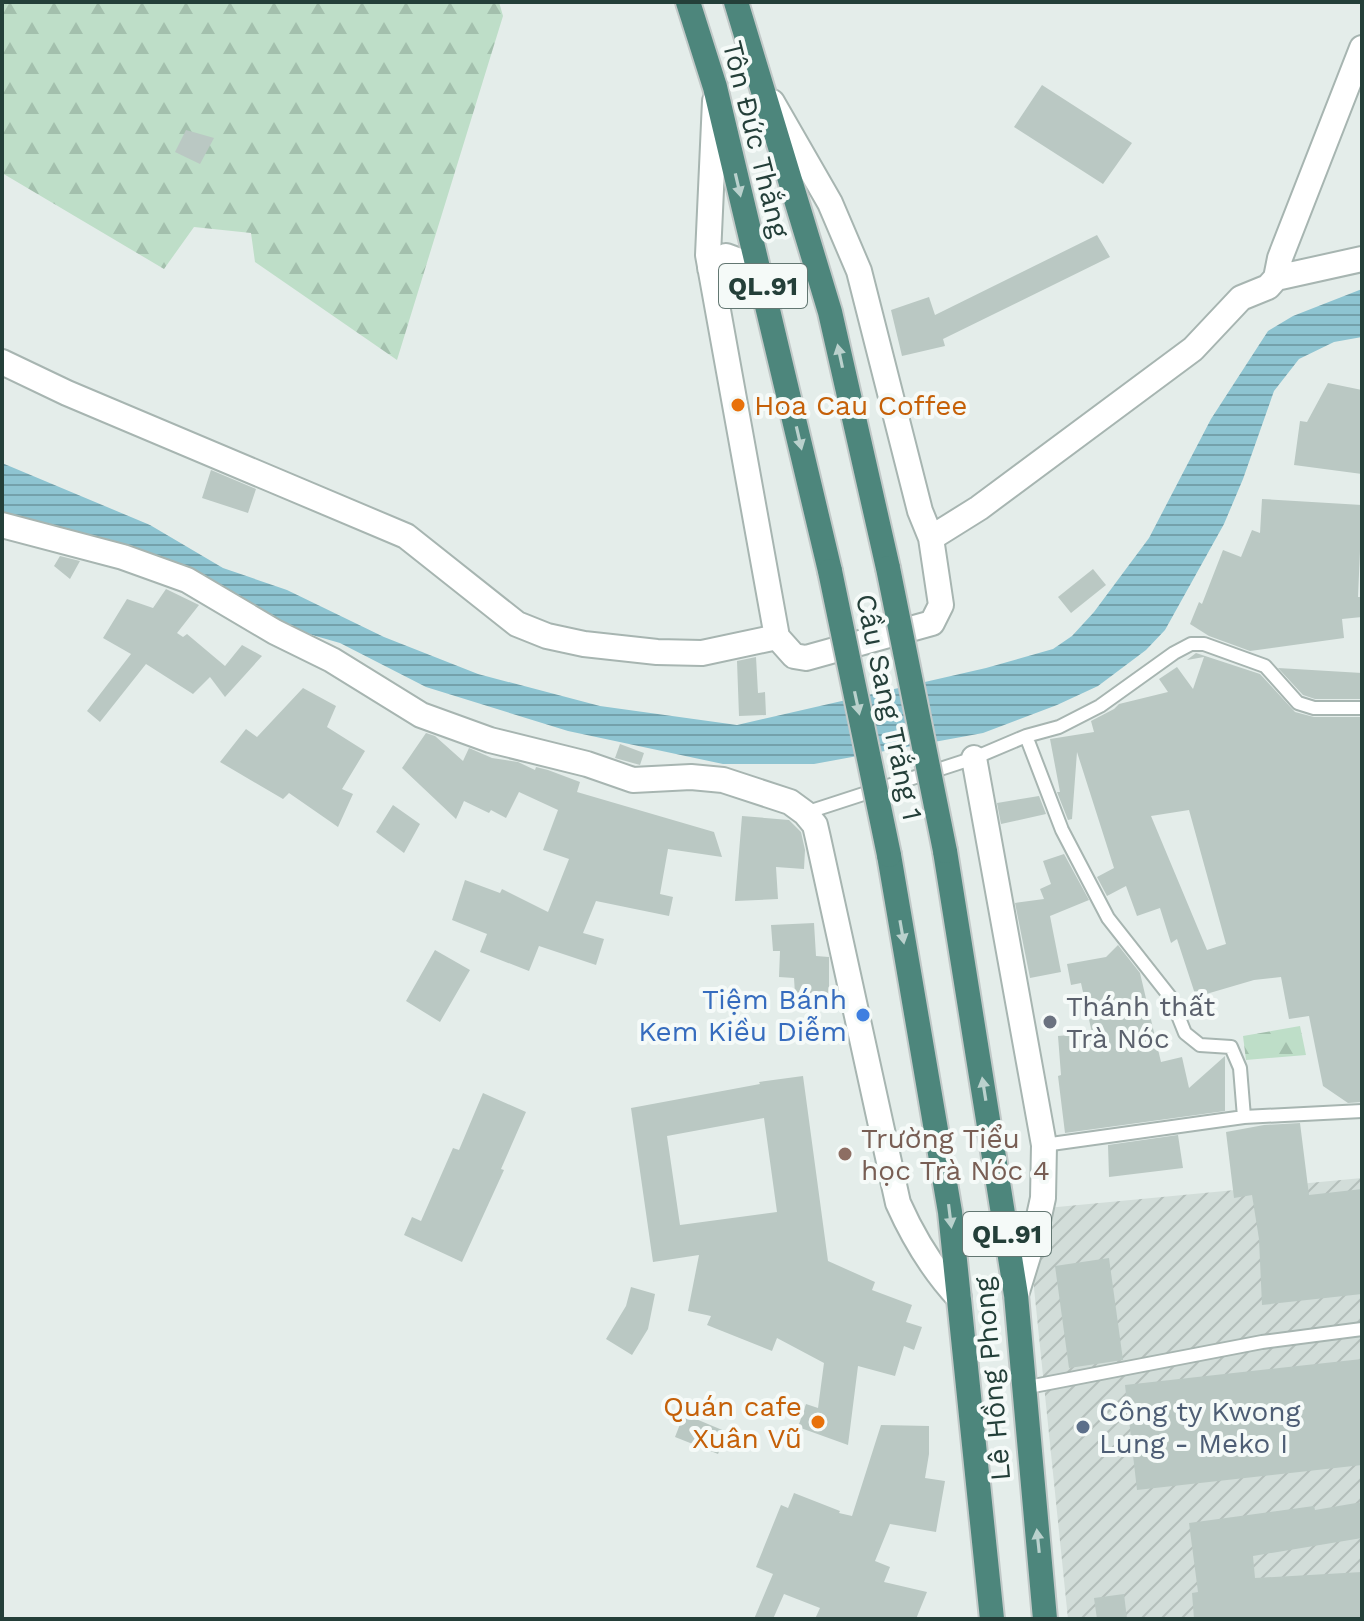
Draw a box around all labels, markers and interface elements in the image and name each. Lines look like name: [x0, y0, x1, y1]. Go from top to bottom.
street label: Tôn Đức Thắng: [716, 37, 796, 241]
one-way arrow: [732, 173, 745, 198]
road number: QL.91: [719, 264, 807, 308]
one-way arrow: [833, 343, 846, 368]
place label: Hoa Cau Coffee: [754, 389, 967, 422]
marker: Hoa Cau Coffee: [729, 396, 747, 414]
one-way arrow: [793, 426, 805, 451]
street label: Cầu Sang Trắng 1: [849, 591, 929, 823]
one-way arrow: [851, 690, 864, 715]
one-way arrow: [896, 920, 909, 945]
place label: Tiệm Bánh Kem Kiều Diễm: [638, 983, 847, 1048]
place label: Thánh thất Trà Nóc: [1066, 990, 1216, 1055]
marker: Tiệm Bánh Kem Kiều Diễm: [854, 1006, 872, 1024]
marker: Thánh thất Trà Nóc: [1041, 1013, 1059, 1031]
one-way arrow: [978, 1076, 990, 1101]
place label: Trường Tiểu học Trà Nóc 4: [861, 1122, 1050, 1187]
marker: Trường Tiểu học Trà Nóc 4: [836, 1145, 854, 1163]
one-way arrow: [944, 1204, 957, 1229]
road number: QL.91: [963, 1212, 1051, 1256]
street label: Lê Hồng Phong: [967, 1276, 1017, 1482]
place label: Quán cafe Xuân Vũ: [663, 1390, 802, 1455]
place label: Công ty Kwong Lung - Meko I: [1099, 1395, 1301, 1460]
marker: Quán cafe Xuân Vũ: [809, 1413, 827, 1431]
marker: Công ty Kwong Lung - Meko I: [1074, 1418, 1092, 1436]
one-way arrow: [1031, 1528, 1044, 1553]

